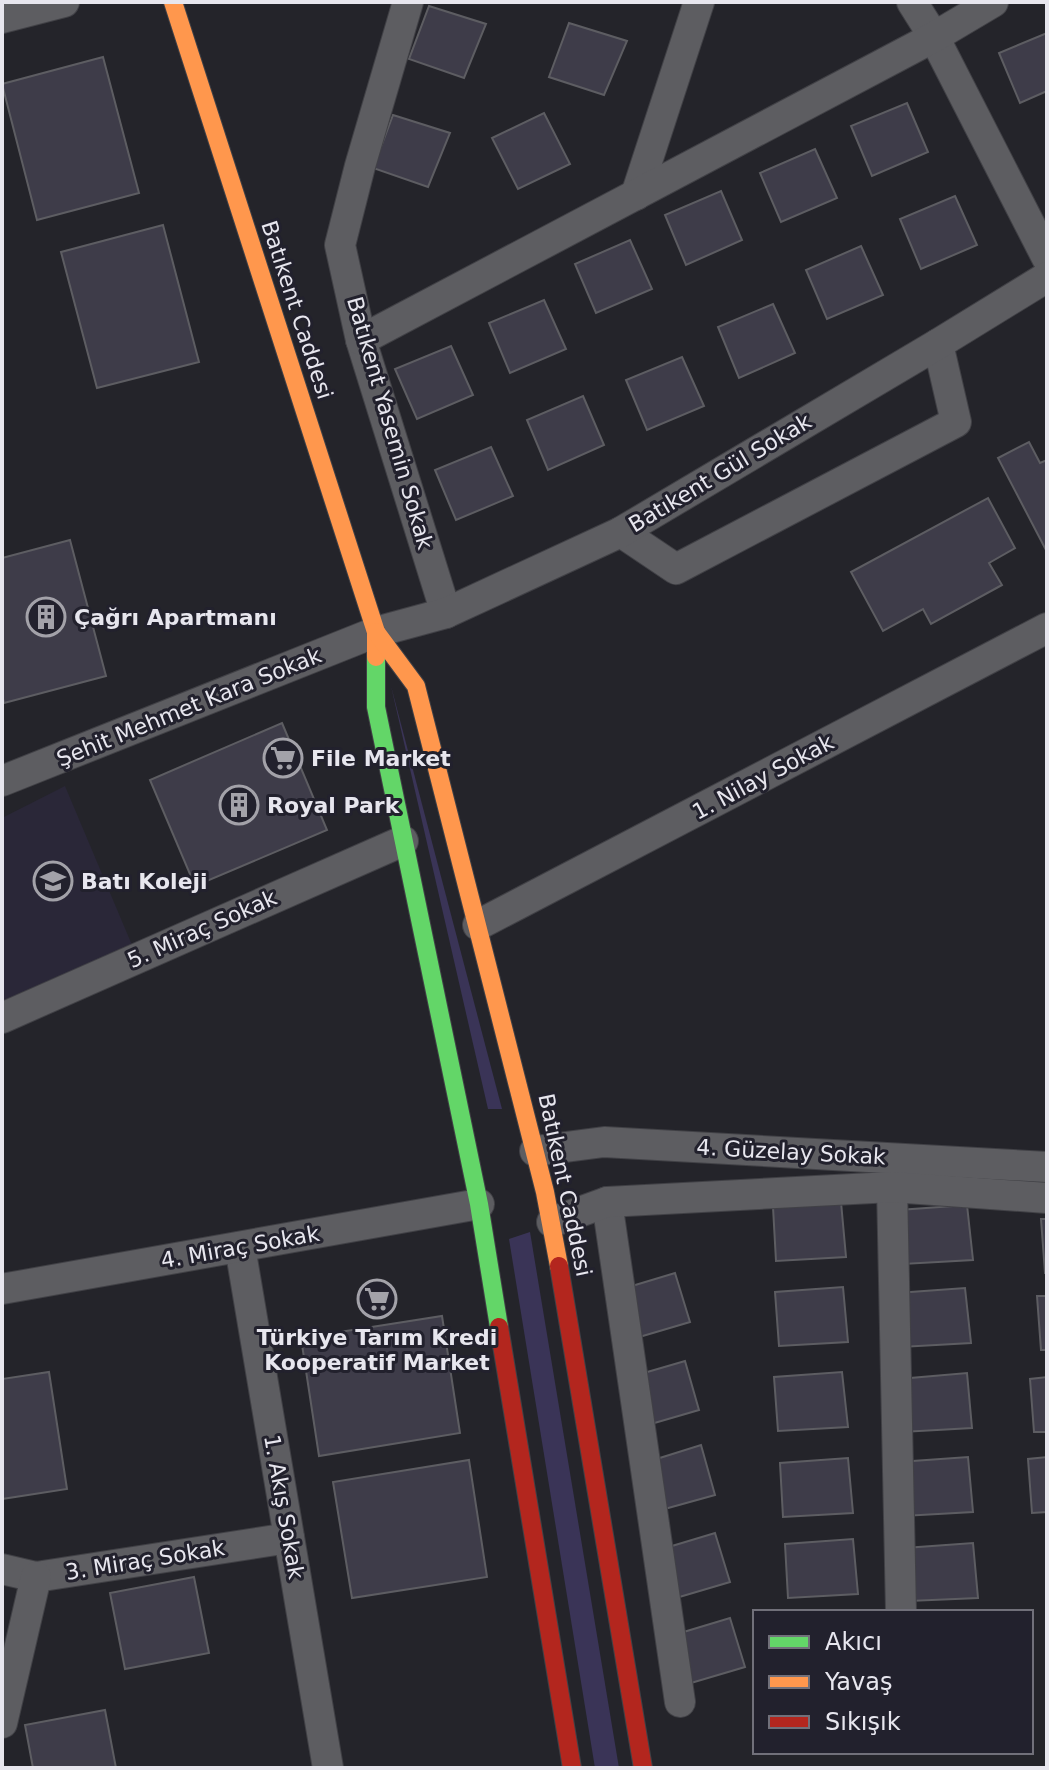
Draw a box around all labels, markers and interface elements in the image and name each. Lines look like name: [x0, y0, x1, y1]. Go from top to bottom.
street label: Batıkent Caddesi: [256, 218, 338, 402]
street label: Batıkent Yasemin Sokak: [342, 294, 438, 552]
street label: Batıkent Gül Sokak: [624, 408, 816, 537]
building icon: Çağrı Apartmanı: [25, 596, 67, 638]
place label: Çağrı Apartmanı: [74, 605, 277, 630]
street label: Şehit Mehmet Kara Sokak: [53, 642, 325, 772]
street label: 1. Nilay Sokak: [688, 729, 838, 825]
supermarket icon: File Market: [262, 737, 304, 779]
place label: File Market: [311, 746, 451, 771]
building icon: Royal Park: [218, 784, 260, 826]
place label: Royal Park: [267, 793, 401, 818]
school or university icon: Batı Koleji: [32, 860, 74, 902]
place label: Batı Koleji: [81, 869, 208, 894]
street label: 5. Miraç Sokak: [124, 885, 281, 973]
street label: Batıkent Caddesi: [533, 1091, 597, 1279]
street label: 4. Güzelay Sokak: [696, 1135, 887, 1169]
street label: 4. Miraç Sokak: [159, 1221, 322, 1273]
supermarket icon: Türkiye Tarım Kredi Kooperatif Market: [356, 1278, 398, 1320]
place label: Türkiye Tarım Kredi Kooperatif Market: [257, 1325, 497, 1375]
street label: 1. Akış Sokak: [259, 1433, 309, 1581]
street label: 3. Miraç Sokak: [64, 1535, 227, 1585]
legend: [753, 1610, 1033, 1754]
text: Akıcı: [825, 1628, 882, 1656]
text: Yavaş: [824, 1668, 892, 1696]
text: Sıkışık: [825, 1708, 901, 1736]

